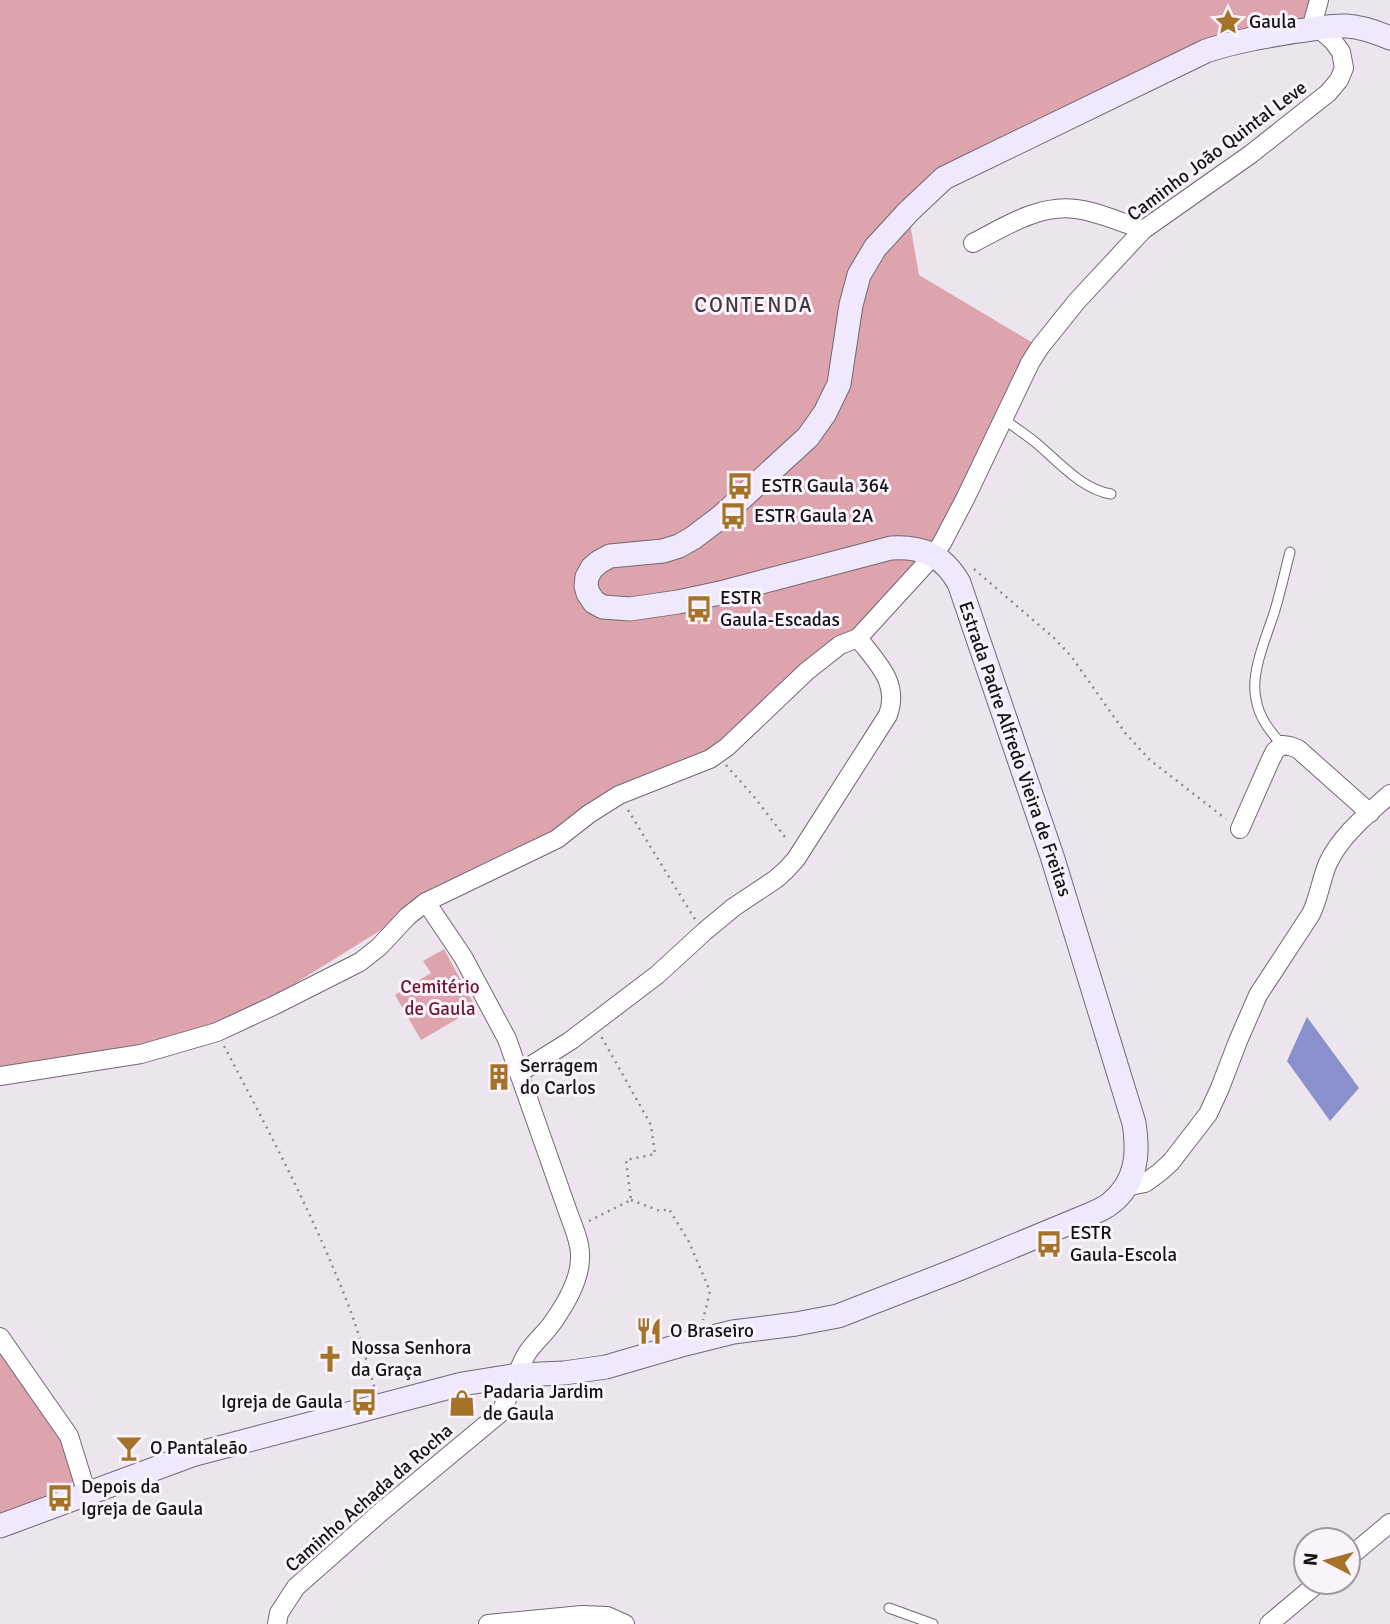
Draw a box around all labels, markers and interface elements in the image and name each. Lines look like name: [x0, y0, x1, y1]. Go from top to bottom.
place icon: Gaula: [1213, 7, 1243, 37]
place label: Gaula: [1249, 10, 1297, 34]
street label: Caminho João Quintal Leve: [1122, 76, 1312, 226]
district label: CONTENDA: [694, 292, 814, 318]
bus stop icon: ESTR Gaula 364: [725, 471, 755, 501]
place label: ESTR Gaula 364: [761, 474, 889, 498]
bus stop icon: ESTR Gaula 2A: [718, 501, 748, 531]
place label: ESTR Gaula 2A: [754, 504, 874, 528]
place label: ESTR Gaula-Escadas: [720, 586, 840, 632]
bus stop icon: ESTR Gaula-Escadas: [684, 594, 714, 624]
street label: Estrada Padre Alfredo Vieira de Freitas: [953, 598, 1077, 900]
park label: Cemitério de Gaula: [400, 975, 480, 1021]
place label: Serragem do Carlos: [520, 1054, 598, 1100]
building icon: Serragem do Carlos: [484, 1062, 514, 1092]
place label: ESTR Gaula-Escola: [1070, 1221, 1177, 1267]
bus stop icon: ESTR Gaula-Escola: [1034, 1229, 1064, 1259]
restaurant icon: O Braseiro: [634, 1316, 664, 1346]
place label: O Braseiro: [670, 1319, 754, 1343]
place label: Nossa Senhora da Graça: [351, 1336, 471, 1382]
church icon: Nossa Senhora da Graça: [315, 1344, 345, 1374]
place label: Padaria Jardim de Gaula: [483, 1380, 604, 1426]
bus stop icon: Igreja de Gaula: [349, 1387, 379, 1417]
shop icon: Padaria Jardim de Gaula: [447, 1388, 477, 1418]
place label: Igreja de Gaula: [221, 1390, 343, 1414]
street label: Caminho Achada da Rocha: [280, 1419, 458, 1577]
bar icon: O Pantaleão: [114, 1433, 144, 1463]
place label: O Pantaleão: [150, 1436, 248, 1460]
place label: Depois da Igreja de Gaula: [81, 1475, 203, 1521]
bus stop icon: Depois da Igreja de Gaula: [45, 1483, 75, 1513]
north arrow: [1292, 1526, 1362, 1596]
text: N: [1298, 1552, 1324, 1567]

